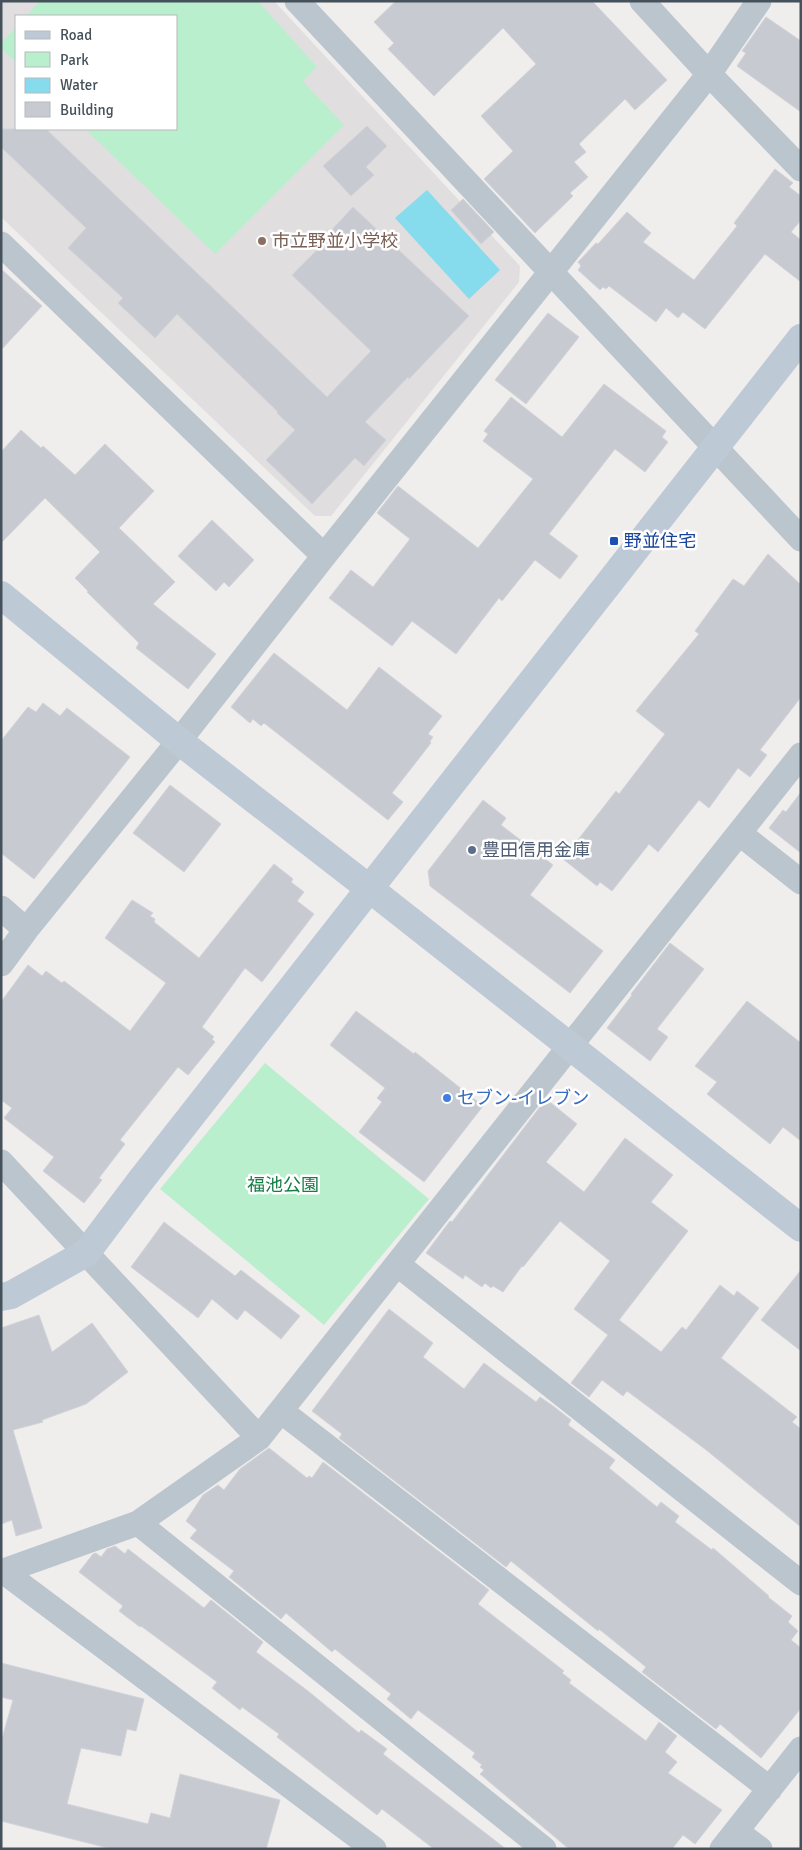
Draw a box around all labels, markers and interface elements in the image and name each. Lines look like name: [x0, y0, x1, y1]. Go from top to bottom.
legend: [15, 15, 178, 130]
text: Road: [60, 26, 92, 44]
text: Park: [60, 51, 89, 69]
text: Water: [60, 76, 98, 94]
text: Building: [60, 101, 114, 119]
place label: 市立野並小学校: [272, 230, 398, 252]
marker: 市立野並小学校: [256, 235, 268, 247]
place label: 野並住宅: [624, 530, 696, 552]
marker: 野並住宅: [608, 535, 620, 547]
place label: 豊田信用金庫: [482, 839, 590, 861]
marker: 豊田信用金庫: [466, 844, 478, 856]
place label: セブン-イレブン: [457, 1087, 589, 1109]
marker: セブン-イレブン: [441, 1092, 453, 1104]
park label: 福池公園: [247, 1174, 319, 1196]

